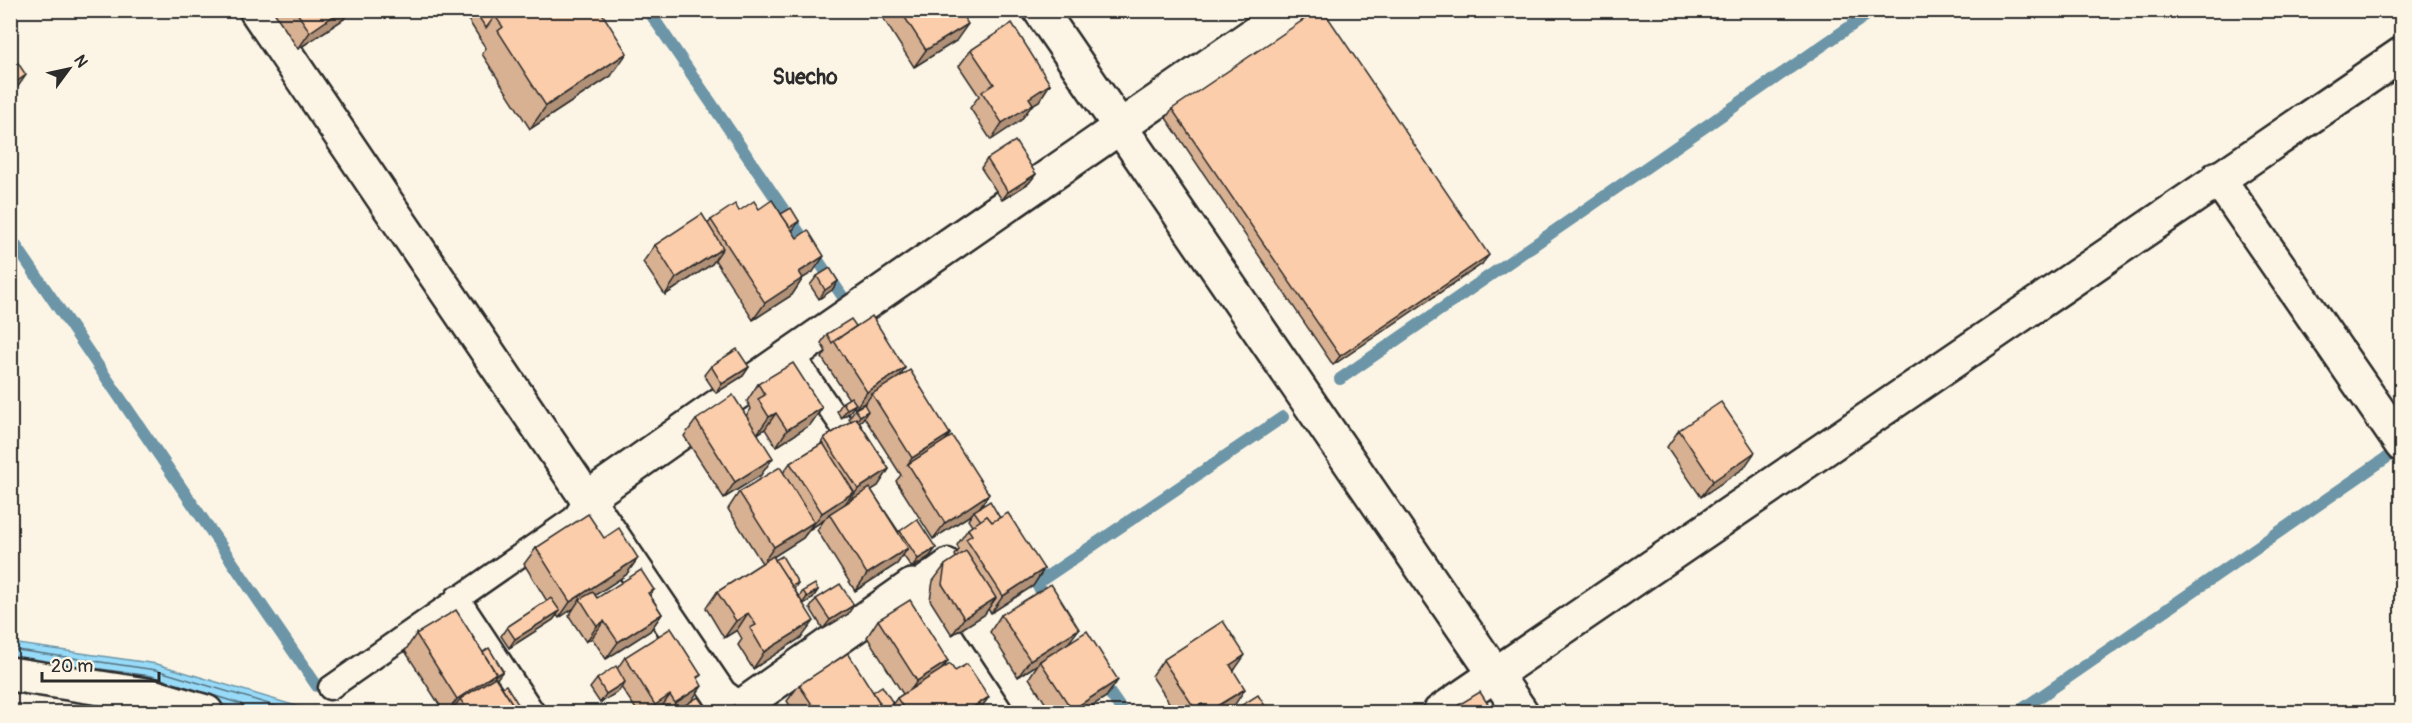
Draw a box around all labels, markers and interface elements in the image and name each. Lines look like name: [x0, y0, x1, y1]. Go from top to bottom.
north arrow: [39, 39, 99, 99]
text: N: [69, 51, 92, 72]
district label: Suecho: [773, 64, 838, 91]
scale bar: [42, 645, 159, 683]
text: 20 m: [51, 655, 93, 678]

